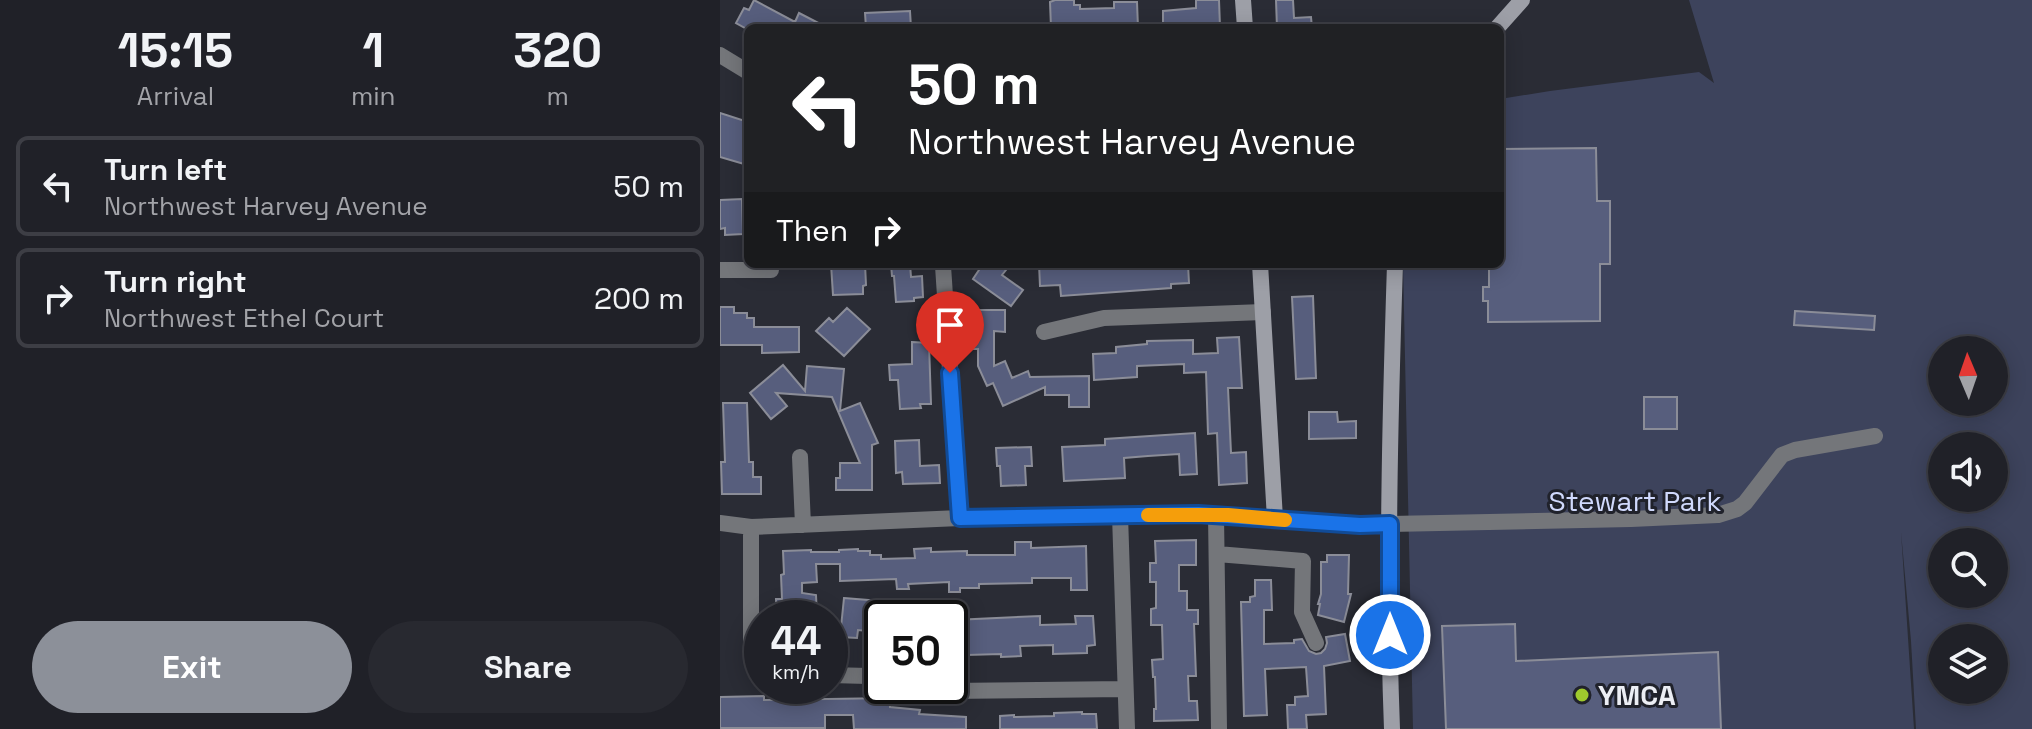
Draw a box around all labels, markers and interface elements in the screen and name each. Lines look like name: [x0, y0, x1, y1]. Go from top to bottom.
text: 15:15: [118, 20, 233, 81]
text: 1: [362, 20, 384, 81]
text: 320: [513, 20, 602, 81]
text: 50 m: [908, 49, 1040, 120]
icon: left: [776, 56, 880, 160]
text: Arrival: [137, 79, 214, 113]
text: min: [351, 79, 396, 113]
text: m: [547, 79, 569, 113]
text: Northwest Harvey Avenue: [908, 119, 1356, 165]
text: Turn left: [104, 150, 227, 189]
icon: left: [36, 164, 80, 208]
text: 50 m: [613, 167, 684, 206]
text: Northwest Harvey Avenue: [104, 189, 428, 223]
icon: right: [864, 208, 908, 252]
text: Then: [776, 211, 848, 250]
text: Turn right: [104, 262, 247, 301]
icon: right: [36, 276, 80, 320]
text: 200 m: [594, 279, 684, 318]
pin: [916, 291, 984, 373]
text: Northwest Ethel Court: [104, 301, 384, 335]
icon: arrive: [928, 303, 972, 347]
north arrow: [1928, 336, 2008, 416]
map controls: [1928, 336, 2008, 704]
button: sound: [1928, 432, 2008, 512]
park label: Stewart Park: [1549, 483, 1722, 519]
button: search: [1928, 528, 2008, 608]
position arrow: [1348, 593, 1432, 677]
speed limit sign: 50: [864, 600, 968, 704]
text: 44: [771, 616, 821, 667]
button: Exit: [32, 621, 352, 713]
button: Share: [368, 621, 688, 713]
button: layers: [1928, 624, 2008, 704]
text: km/h: [772, 659, 820, 685]
place label: YMCA: [1598, 677, 1676, 713]
marker: YMCA: [1573, 686, 1591, 704]

